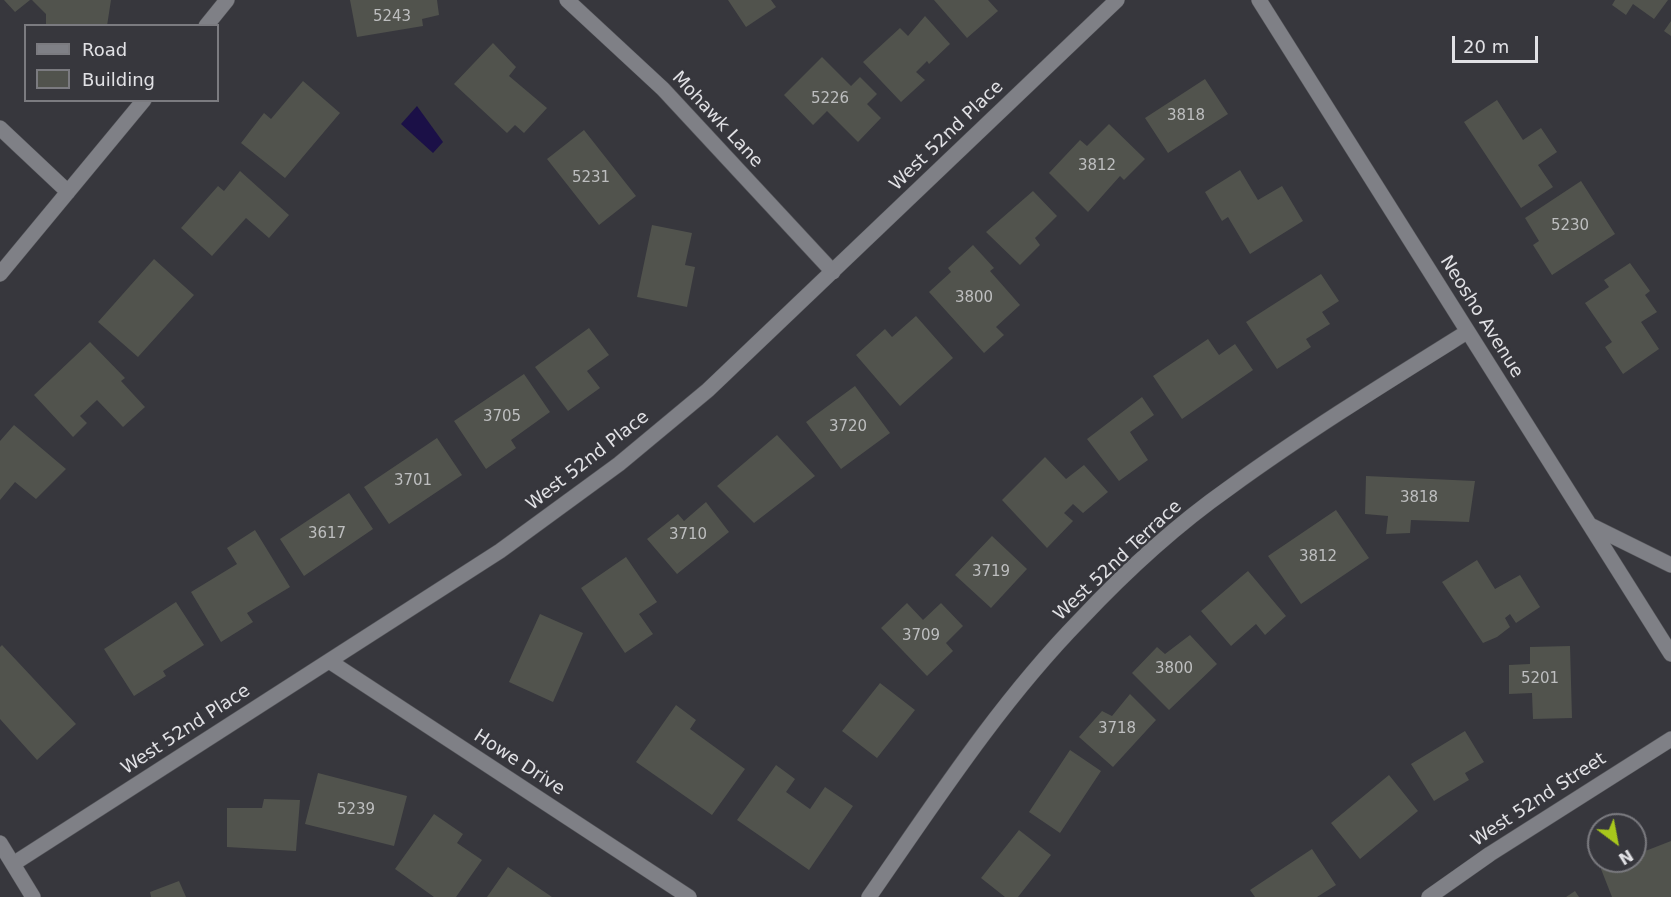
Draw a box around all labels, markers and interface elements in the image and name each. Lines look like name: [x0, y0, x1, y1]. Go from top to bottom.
house number: 5243: [373, 8, 411, 26]
legend: [24, 24, 219, 102]
scale bar: [1455, 24, 1540, 62]
text: 20 m: [1463, 36, 1509, 57]
text: Road: [82, 39, 127, 60]
street label: Mohawk Lane: [667, 68, 767, 172]
text: Building: [82, 69, 155, 90]
street label: West 52nd Place: [886, 76, 1008, 196]
house number: 5226: [811, 90, 849, 108]
house number: 3818: [1167, 107, 1205, 125]
house number: 3812: [1078, 157, 1116, 175]
house number: 5231: [572, 169, 610, 187]
house number: 5230: [1551, 217, 1589, 235]
street label: Neosho Avenue: [1435, 252, 1527, 382]
house number: 3800: [955, 289, 993, 307]
street label: West 52nd Place: [523, 407, 653, 515]
house number: 3705: [483, 408, 521, 426]
house number: 3720: [829, 418, 867, 436]
house number: 3701: [394, 472, 432, 490]
house number: 3818: [1400, 489, 1438, 507]
street label: West 52nd Terrace: [1050, 496, 1186, 626]
house number: 3617: [308, 525, 346, 543]
house number: 3710: [669, 526, 707, 544]
house number: 3812: [1299, 548, 1337, 566]
house number: 3719: [972, 563, 1010, 581]
house number: 3709: [902, 627, 940, 645]
house number: 3800: [1155, 660, 1193, 678]
house number: 5201: [1521, 670, 1559, 688]
street label: West 52nd Place: [118, 680, 254, 780]
house number: 3718: [1098, 720, 1136, 738]
street label: Howe Drive: [469, 726, 569, 800]
street label: West 52nd Street: [1468, 748, 1610, 852]
house number: 5239: [337, 801, 375, 819]
north arrow: [1587, 813, 1647, 873]
text: N: [1615, 845, 1636, 869]

